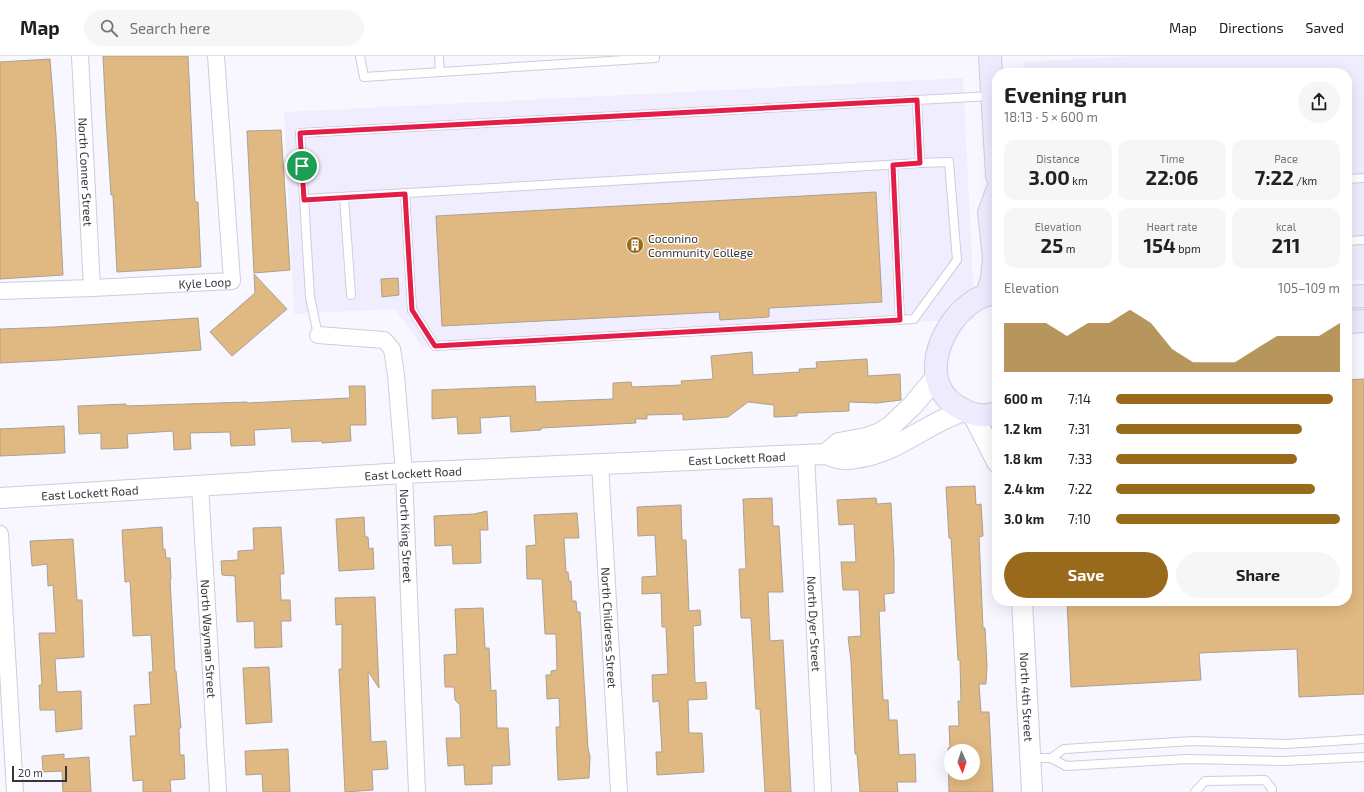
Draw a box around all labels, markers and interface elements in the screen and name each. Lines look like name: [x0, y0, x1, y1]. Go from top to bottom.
search box: [84, 10, 364, 46]
text: Map: [20, 16, 60, 39]
icon: search: [98, 17, 120, 39]
text: Search here: [130, 19, 210, 37]
text: Map: [1169, 19, 1197, 36]
text: Directions: [1219, 19, 1284, 36]
text: Saved: [1306, 19, 1344, 36]
text: Evening run: [1004, 81, 1127, 107]
button: share: [1298, 81, 1340, 123]
text: 18:13 · 5 × 600 m: [1004, 109, 1098, 125]
street label: North Conner Street: [76, 117, 96, 227]
pin: [285, 149, 319, 183]
text: Distance: [1036, 152, 1080, 165]
text: Time: [1160, 152, 1184, 165]
text: Pace: [1274, 152, 1298, 165]
icon: arrive: [291, 155, 313, 177]
text: 3.00: [1028, 165, 1070, 189]
text: 22:06: [1146, 165, 1198, 189]
text: 7:22: [1255, 165, 1294, 189]
text: km: [1070, 174, 1088, 187]
text: /km: [1294, 174, 1317, 187]
text: Elevation: [1035, 220, 1081, 233]
text: Heart rate: [1147, 220, 1197, 233]
text: kcal: [1276, 220, 1296, 233]
place label: Coconino Community College: [648, 231, 753, 259]
text: 25: [1041, 233, 1063, 257]
text: 154: [1143, 233, 1176, 257]
text: 211: [1272, 233, 1300, 257]
building icon: Coconino Community College: [625, 235, 645, 255]
text: m: [1063, 242, 1075, 255]
text: bpm: [1176, 242, 1201, 255]
street label: Kyle Loop: [178, 274, 231, 291]
text: Elevation: [1004, 280, 1059, 296]
text: 105–109 m: [1278, 280, 1340, 296]
text: 600 m: [1004, 391, 1042, 407]
text: 7:14: [1068, 391, 1091, 407]
text: 1.2 km: [1004, 421, 1042, 437]
text: 7:31: [1068, 421, 1090, 437]
street label: East Lockett Road: [688, 449, 786, 467]
text: 1.8 km: [1004, 451, 1042, 467]
text: 7:33: [1068, 451, 1092, 467]
street label: East Lockett Road: [364, 463, 462, 482]
text: 2.4 km: [1004, 481, 1044, 497]
text: 7:22: [1068, 481, 1092, 497]
street label: East Lockett Road: [41, 482, 139, 502]
street label: North King Street: [398, 489, 416, 584]
text: 3.0 km: [1004, 511, 1044, 527]
text: 7:10: [1068, 511, 1091, 527]
button: Save: [1004, 552, 1168, 598]
button: Share: [1176, 552, 1340, 598]
street label: North Childress Street: [599, 567, 620, 689]
street label: North Dyer Street: [805, 576, 824, 672]
street label: North Wayman Street: [199, 579, 219, 699]
street label: North 4th Street: [1018, 652, 1036, 742]
north arrow: [944, 744, 980, 780]
map controls: [944, 744, 980, 780]
scale bar: [12, 764, 67, 783]
text: 20 m: [18, 766, 43, 779]

